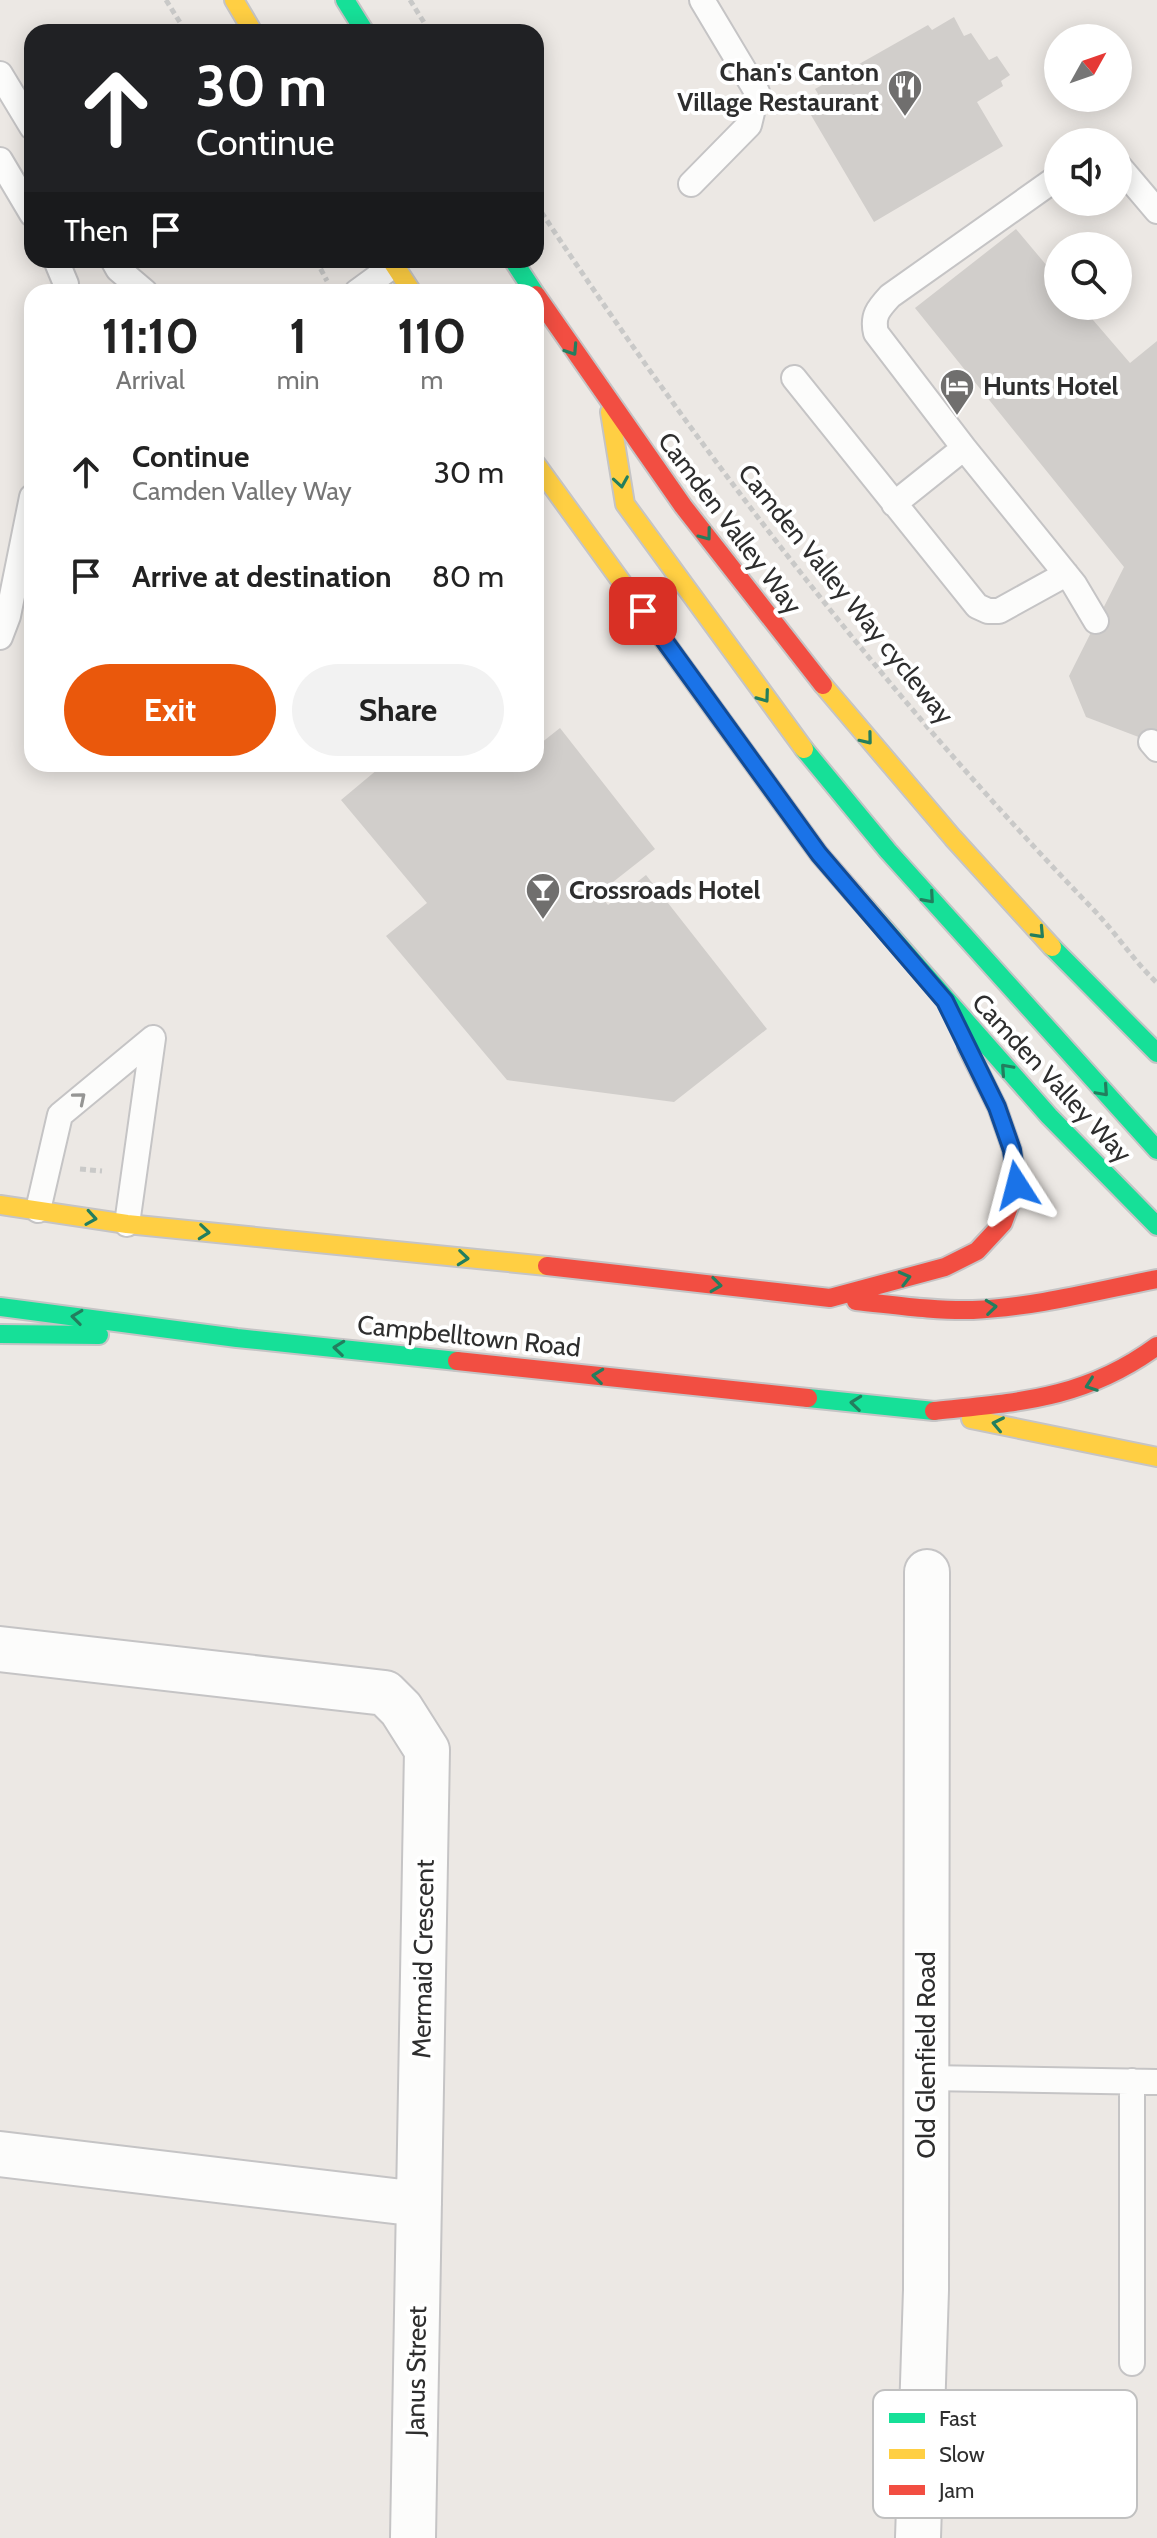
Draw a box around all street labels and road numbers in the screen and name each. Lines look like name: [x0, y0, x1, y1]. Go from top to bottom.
street label: Camden Valley Way: [651, 426, 809, 620]
street label: Camden Valley Way cycleway: [731, 458, 961, 730]
street label: Camden Valley Way: [965, 987, 1139, 1169]
street label: Campbelltown Road: [356, 1308, 582, 1364]
street label: Mermaid Crescent: [405, 1859, 441, 2059]
street label: Old Glenfield Road: [910, 1951, 942, 2159]
street label: Janus Street: [399, 2305, 433, 2437]

